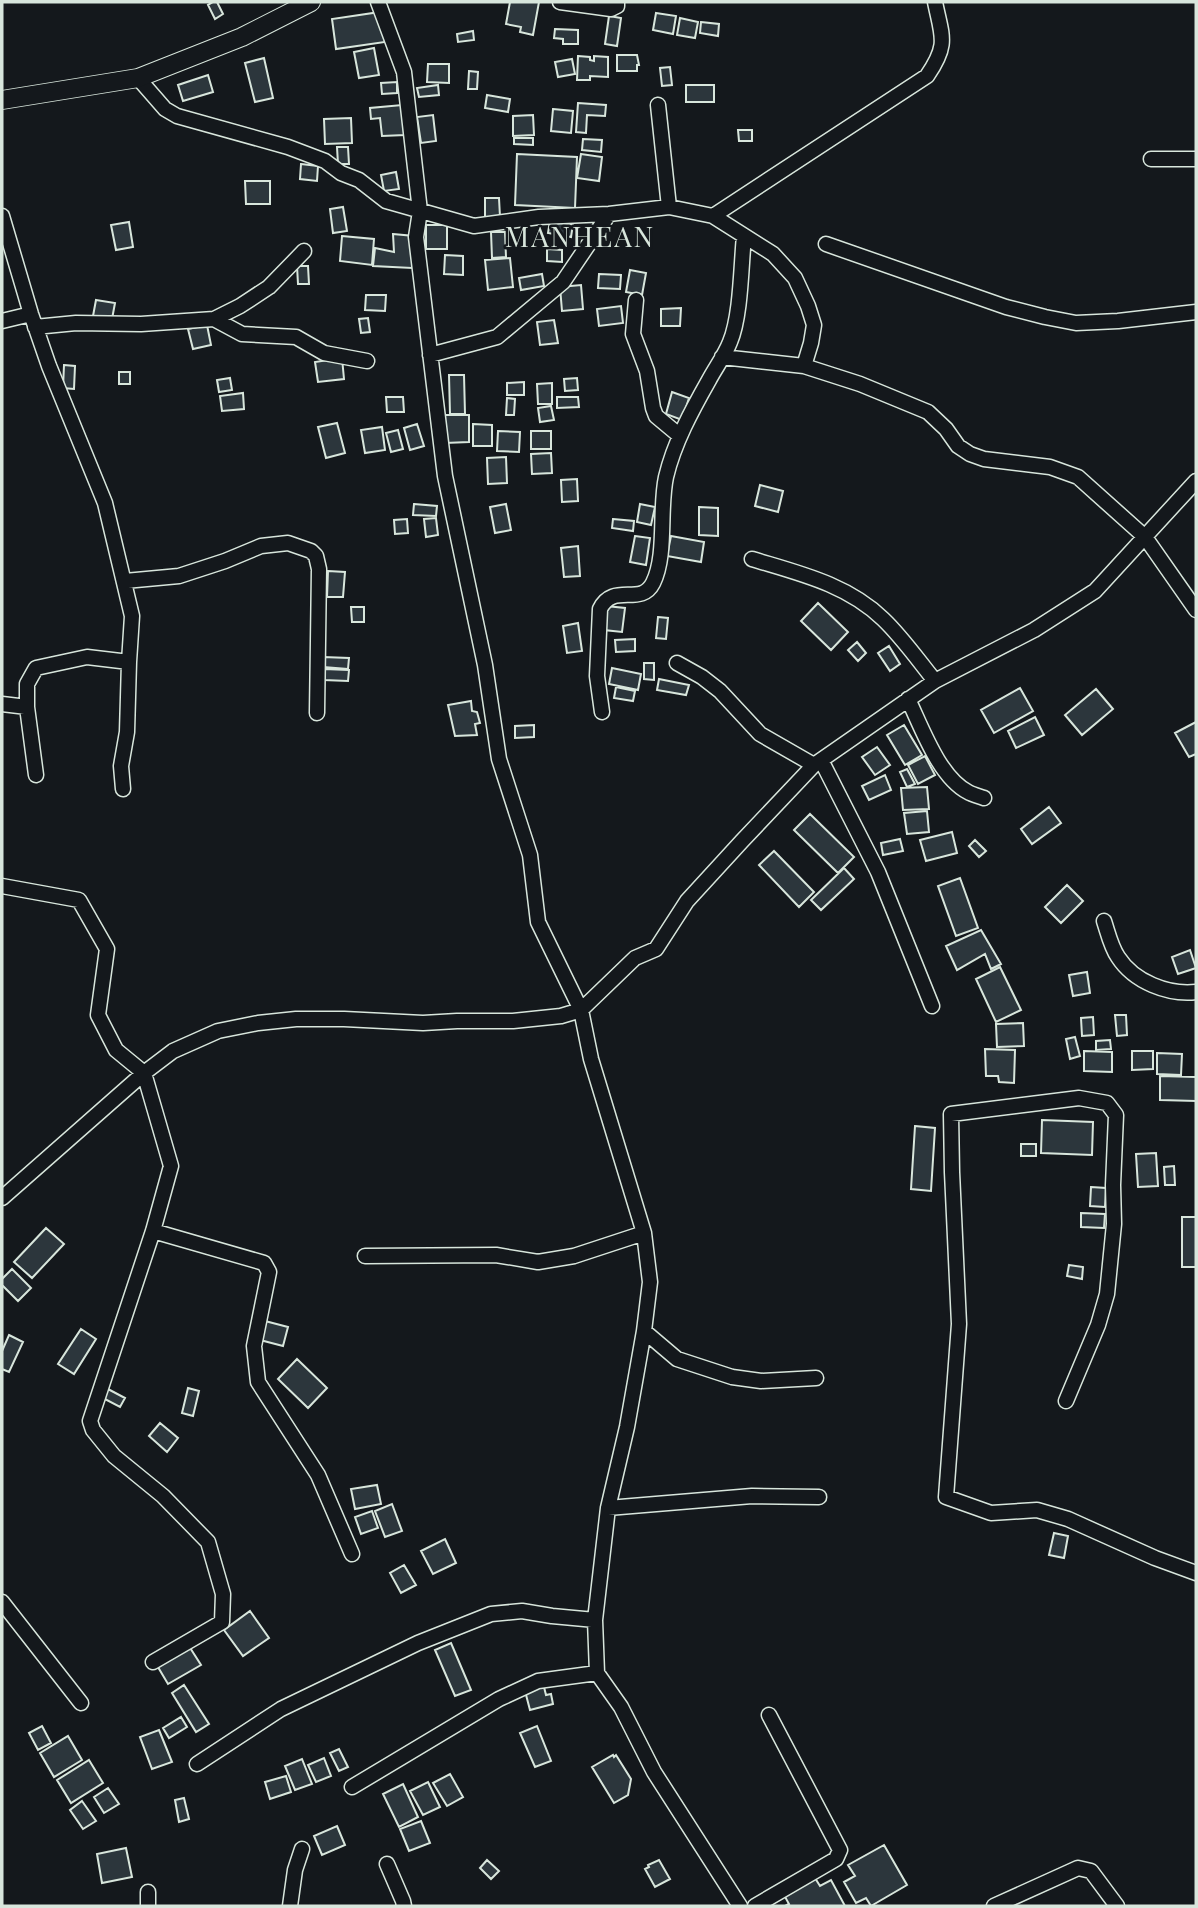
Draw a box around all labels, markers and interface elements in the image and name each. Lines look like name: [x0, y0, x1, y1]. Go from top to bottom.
district label: MANHEAN: [505, 217, 655, 254]

